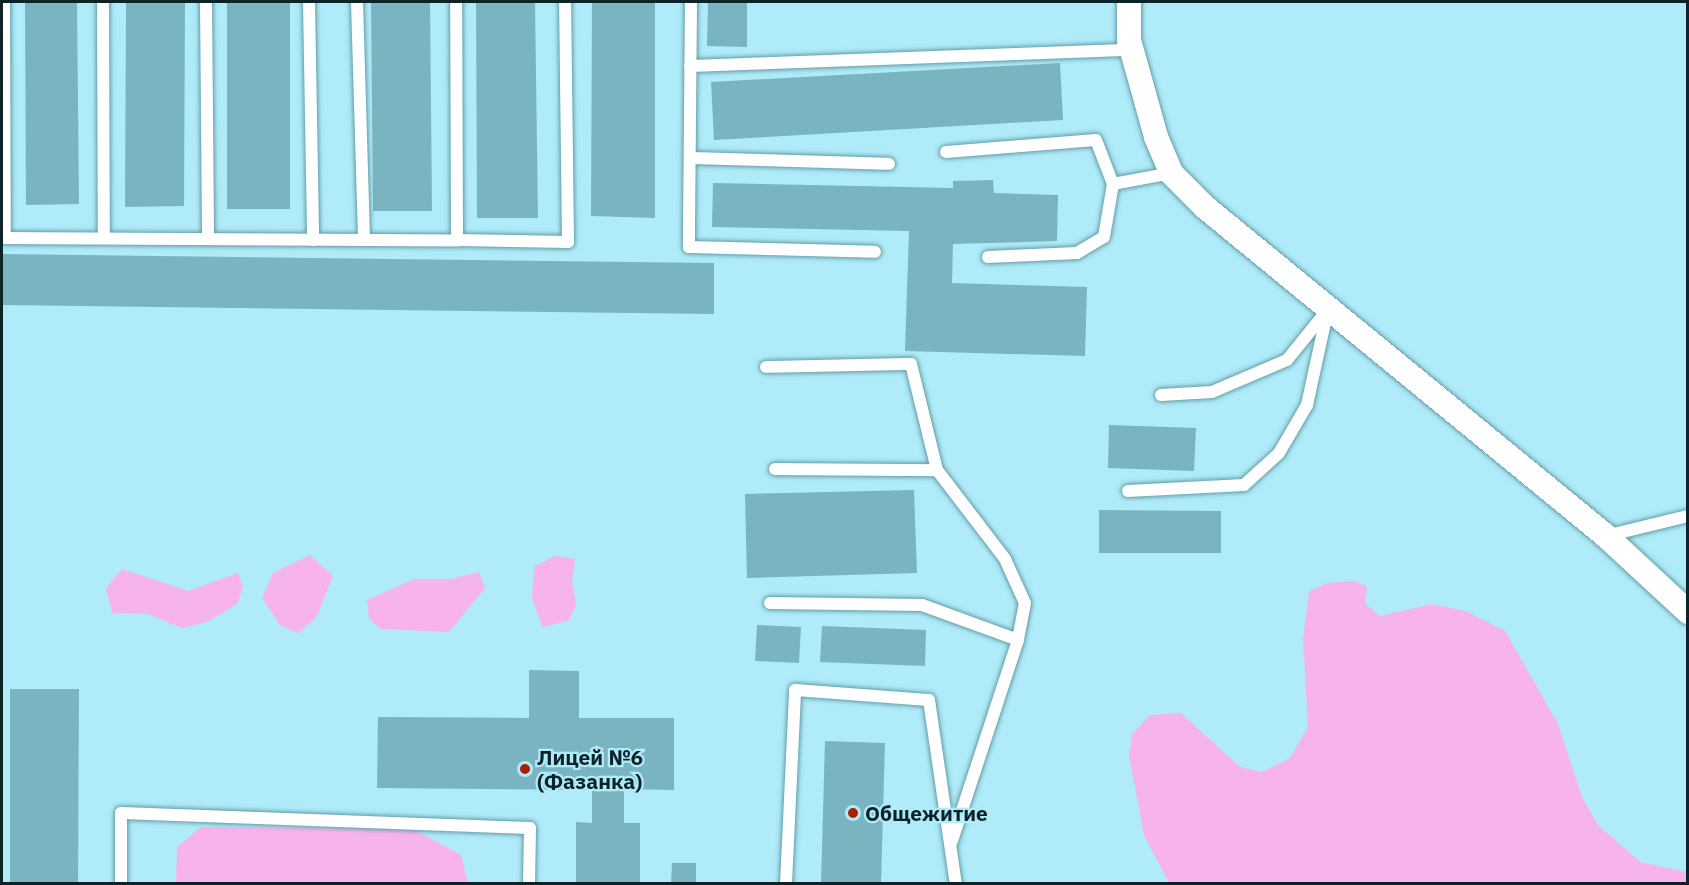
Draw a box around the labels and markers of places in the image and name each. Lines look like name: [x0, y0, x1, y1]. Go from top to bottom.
place label: Лицей №6 (Фазанка): [537, 744, 643, 794]
marker: Лицей №6 (Фазанка): [518, 762, 532, 776]
place label: Общежитие: [865, 800, 988, 826]
marker: Общежитие: [846, 806, 860, 820]

